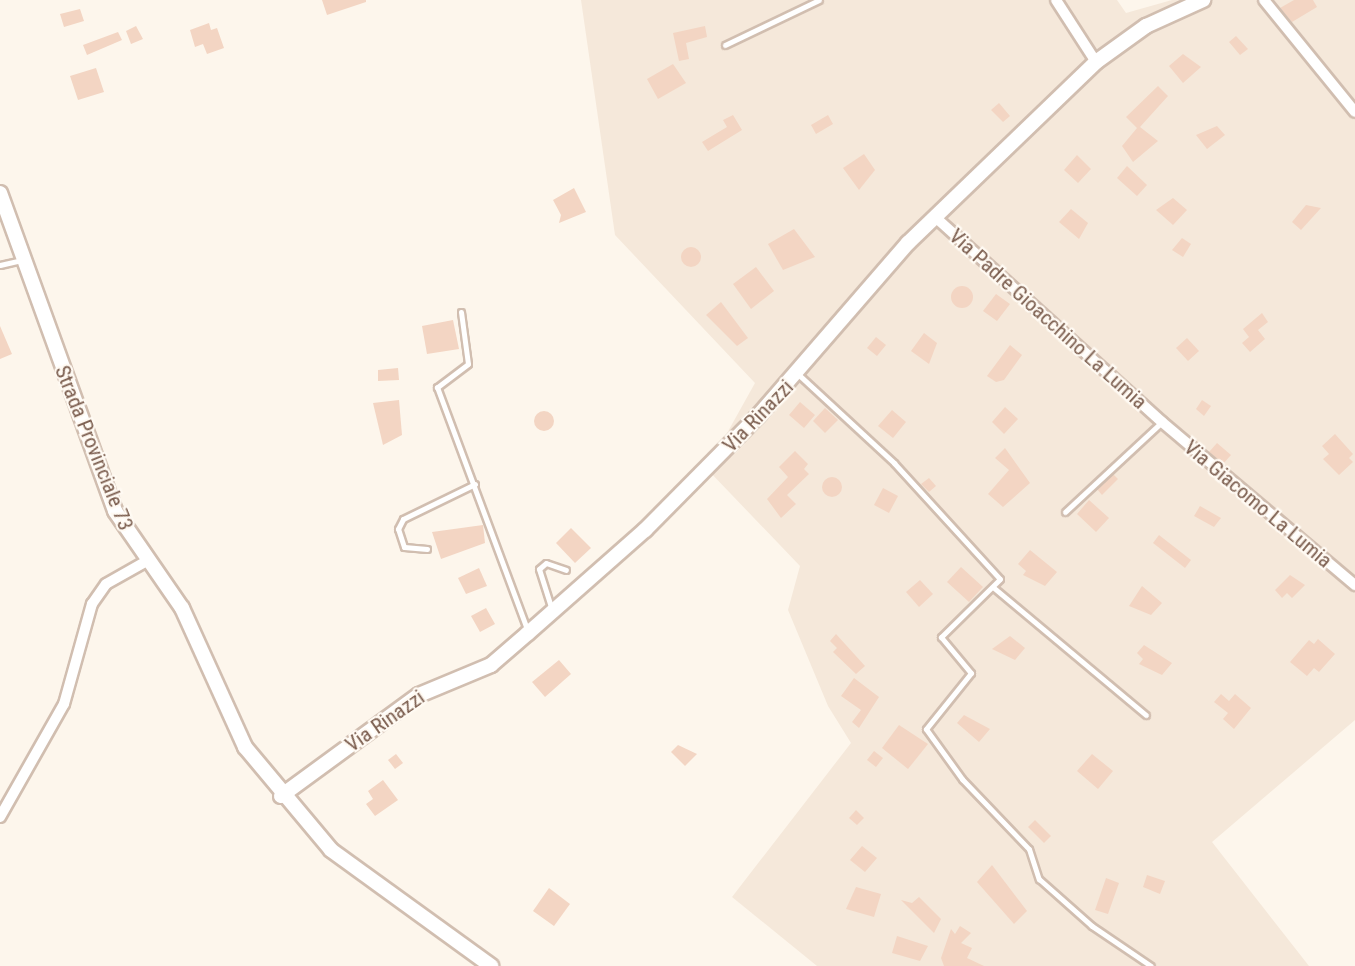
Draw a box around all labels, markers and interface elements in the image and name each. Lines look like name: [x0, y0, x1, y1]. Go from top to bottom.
street label: Via Padre Gioacchino La Lumia: [944, 224, 1152, 414]
street label: Strada Provinciale 73: [49, 362, 139, 534]
street label: Via Rinazzi: [717, 375, 799, 457]
street label: Via Giacomo La Lumia: [1179, 435, 1337, 573]
street label: Via Rinazzi: [341, 685, 429, 757]

